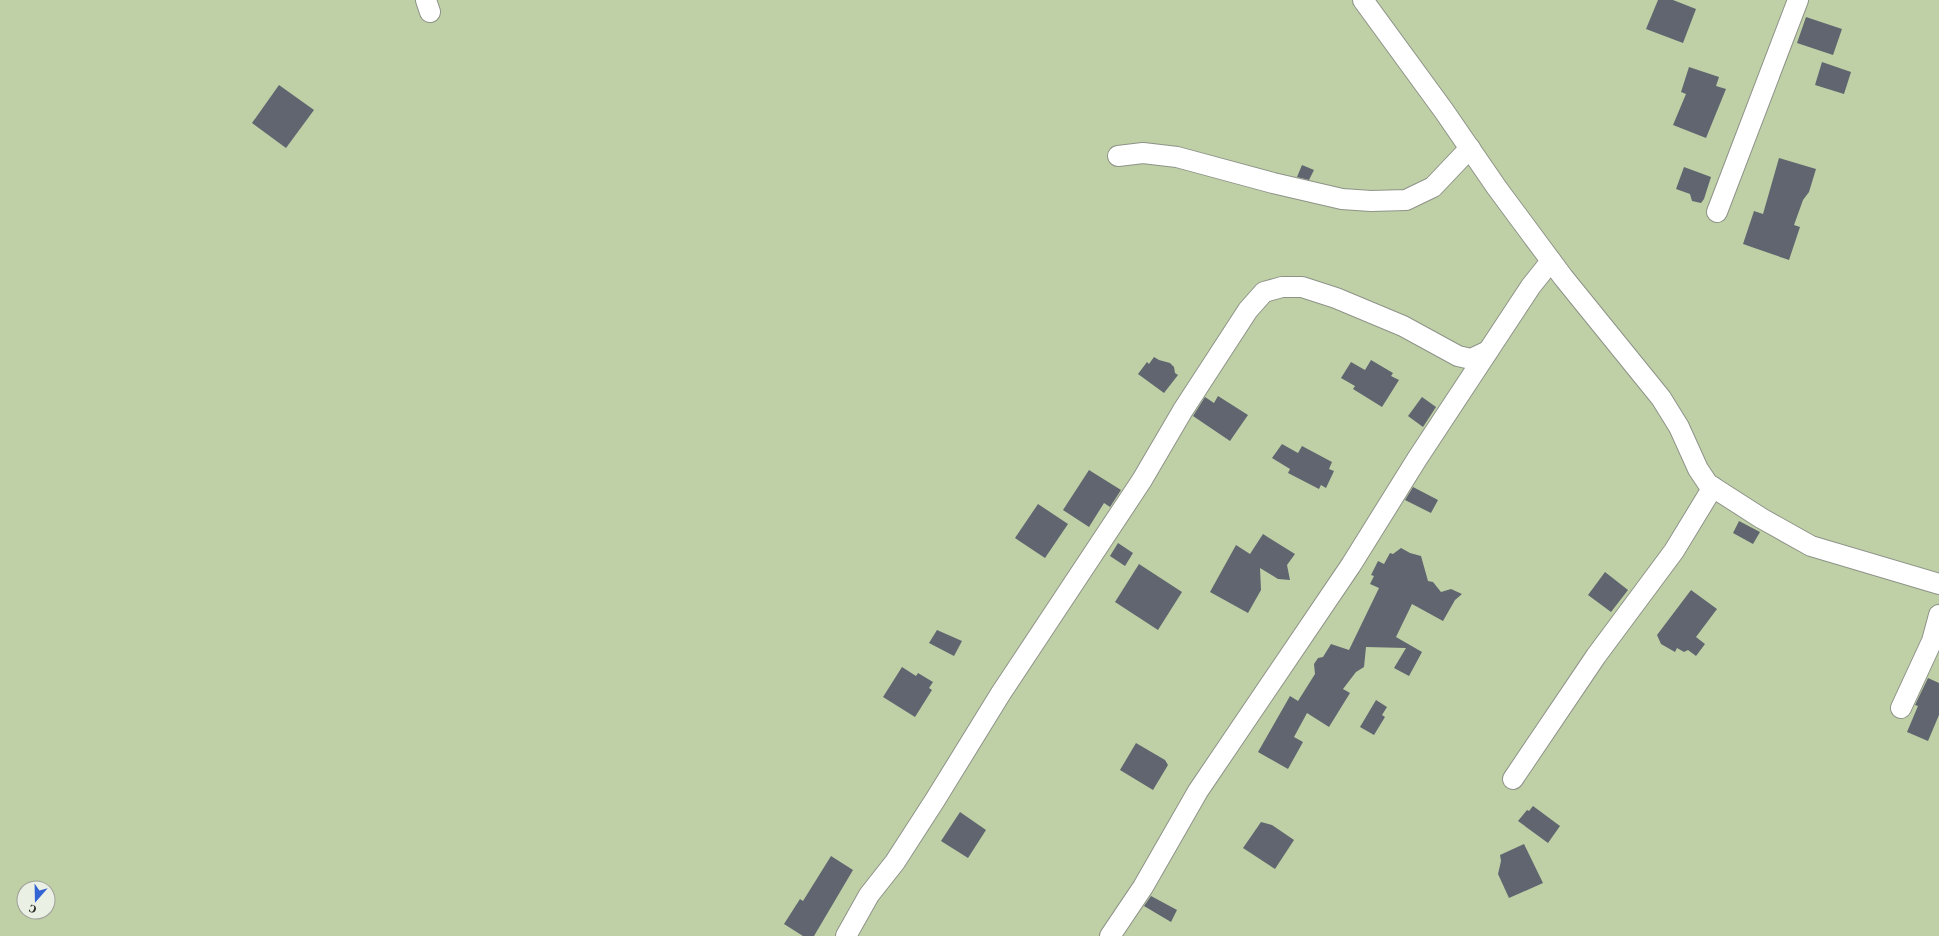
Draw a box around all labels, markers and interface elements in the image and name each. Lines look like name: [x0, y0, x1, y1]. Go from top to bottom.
north arrow: [16, 880, 56, 920]
text: С: [27, 901, 39, 917]

